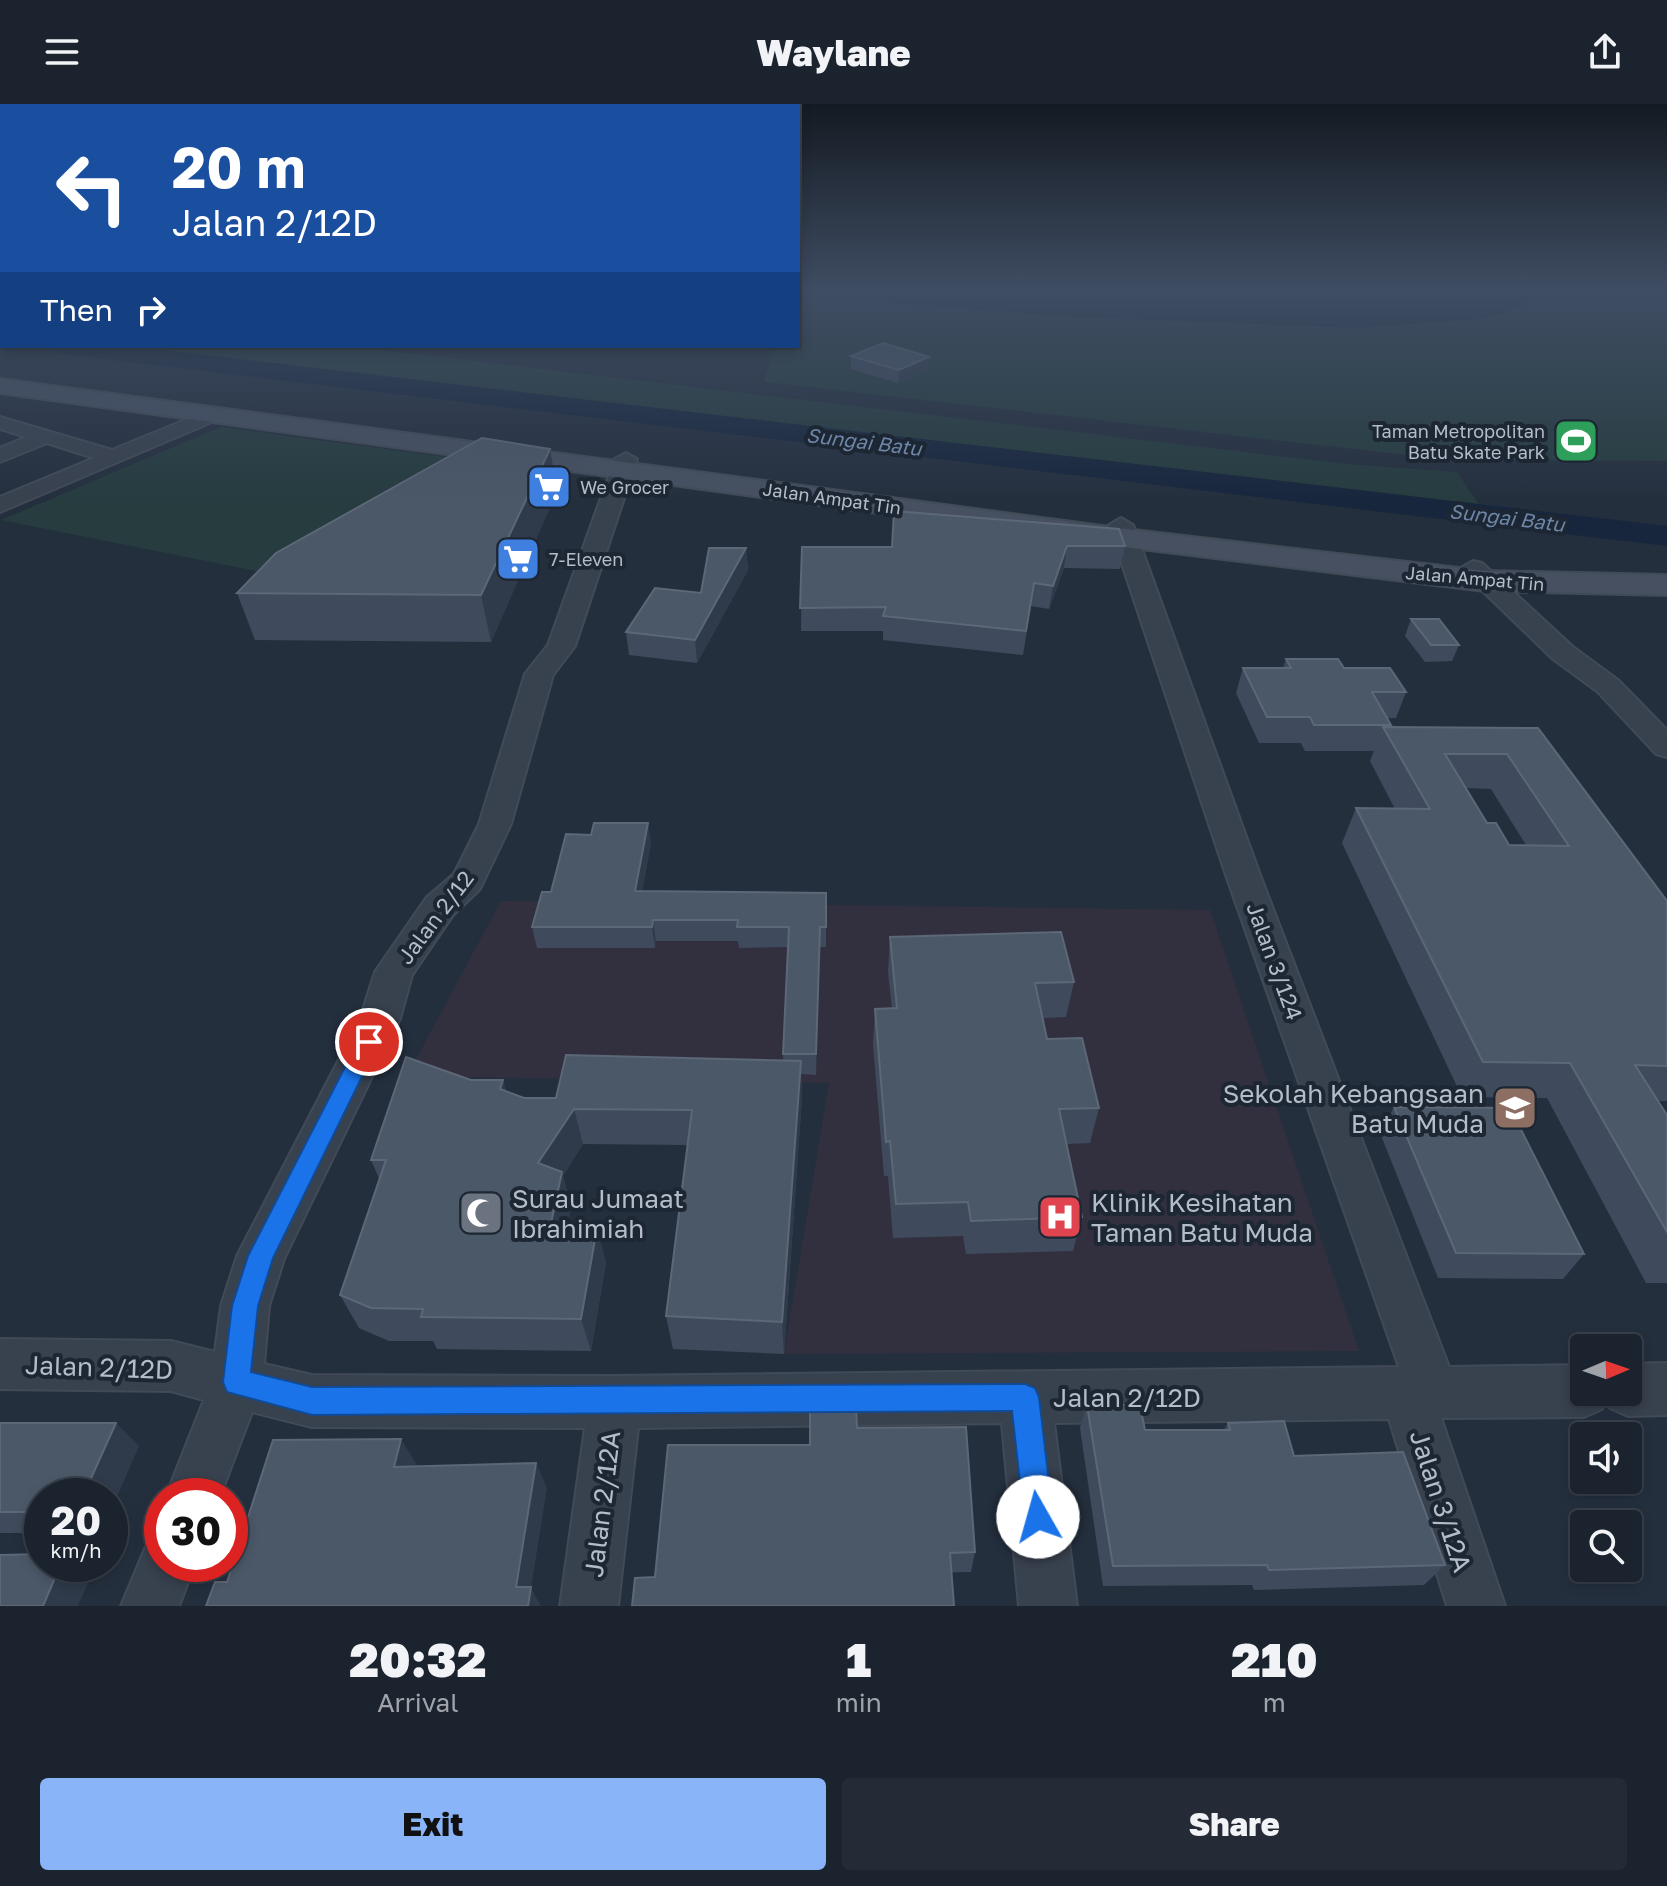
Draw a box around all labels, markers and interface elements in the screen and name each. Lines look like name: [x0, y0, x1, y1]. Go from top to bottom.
icon: menu: [40, 30, 84, 74]
icon: share: [1583, 30, 1627, 74]
text: Waylane: [756, 31, 911, 74]
text: 20 m: [172, 133, 306, 200]
icon: left: [40, 136, 144, 240]
text: Jalan 2/12D: [172, 201, 377, 244]
icon: right: [129, 288, 173, 332]
text: Then: [40, 292, 113, 328]
sports icon: Taman Metropolitan Batu Skate Park: [1552, 417, 1600, 465]
place label: Taman Metropolitan Batu Skate Park: [1372, 420, 1545, 463]
water label: Sungai Batu: [805, 422, 925, 461]
supermarket icon: We Grocer: [525, 463, 573, 511]
place label: We Grocer: [580, 476, 669, 498]
street label: Jalan Ampat Tin: [761, 477, 903, 519]
water label: Sungai Batu: [1448, 498, 1568, 537]
supermarket icon: 7-Eleven: [494, 535, 542, 583]
place label: 7-Eleven: [549, 548, 623, 570]
street label: Jalan Ampat Tin: [1405, 561, 1545, 595]
street label: Jalan 2/12: [391, 865, 479, 969]
street label: Jalan 3/124: [1241, 898, 1309, 1024]
pin: [335, 1008, 403, 1076]
icon: arrive: [347, 1020, 391, 1064]
place label: Sekolah Kebangsaan Batu Muda: [1223, 1078, 1484, 1139]
school or university icon: Sekolah Kebangsaan Batu Muda: [1491, 1084, 1539, 1132]
place label: Surau Jumaat Ibrahimiah: [512, 1183, 684, 1244]
place label: Klinik Kesihatan Taman Batu Muda: [1091, 1187, 1313, 1248]
mosque icon: Surau Jumaat Ibrahimiah: [457, 1189, 505, 1237]
hospital icon: Klinik Kesihatan Taman Batu Muda: [1036, 1193, 1084, 1241]
north arrow: [1570, 1334, 1642, 1406]
map controls: [1570, 1334, 1642, 1582]
street label: Jalan 2/12D: [24, 1349, 174, 1385]
street label: Jalan 2/12D: [1053, 1382, 1201, 1413]
button: sound: [1570, 1422, 1642, 1494]
street label: Jalan 3/12A: [1403, 1426, 1479, 1576]
street label: Jalan 2/12A: [578, 1429, 626, 1579]
position arrow: [996, 1475, 1080, 1559]
speed limit sign: 30: [144, 1478, 248, 1582]
text: 20: [51, 1496, 101, 1544]
button: search: [1570, 1510, 1642, 1582]
text: km/h: [51, 1538, 101, 1562]
text: 20:32: [349, 1630, 487, 1688]
text: 1: [846, 1630, 871, 1688]
text: 210: [1231, 1630, 1318, 1688]
text: Arrival: [377, 1687, 459, 1718]
text: min: [836, 1687, 882, 1718]
text: m: [1263, 1687, 1286, 1718]
button: Exit: [40, 1778, 826, 1870]
button: Share: [842, 1778, 1627, 1870]

